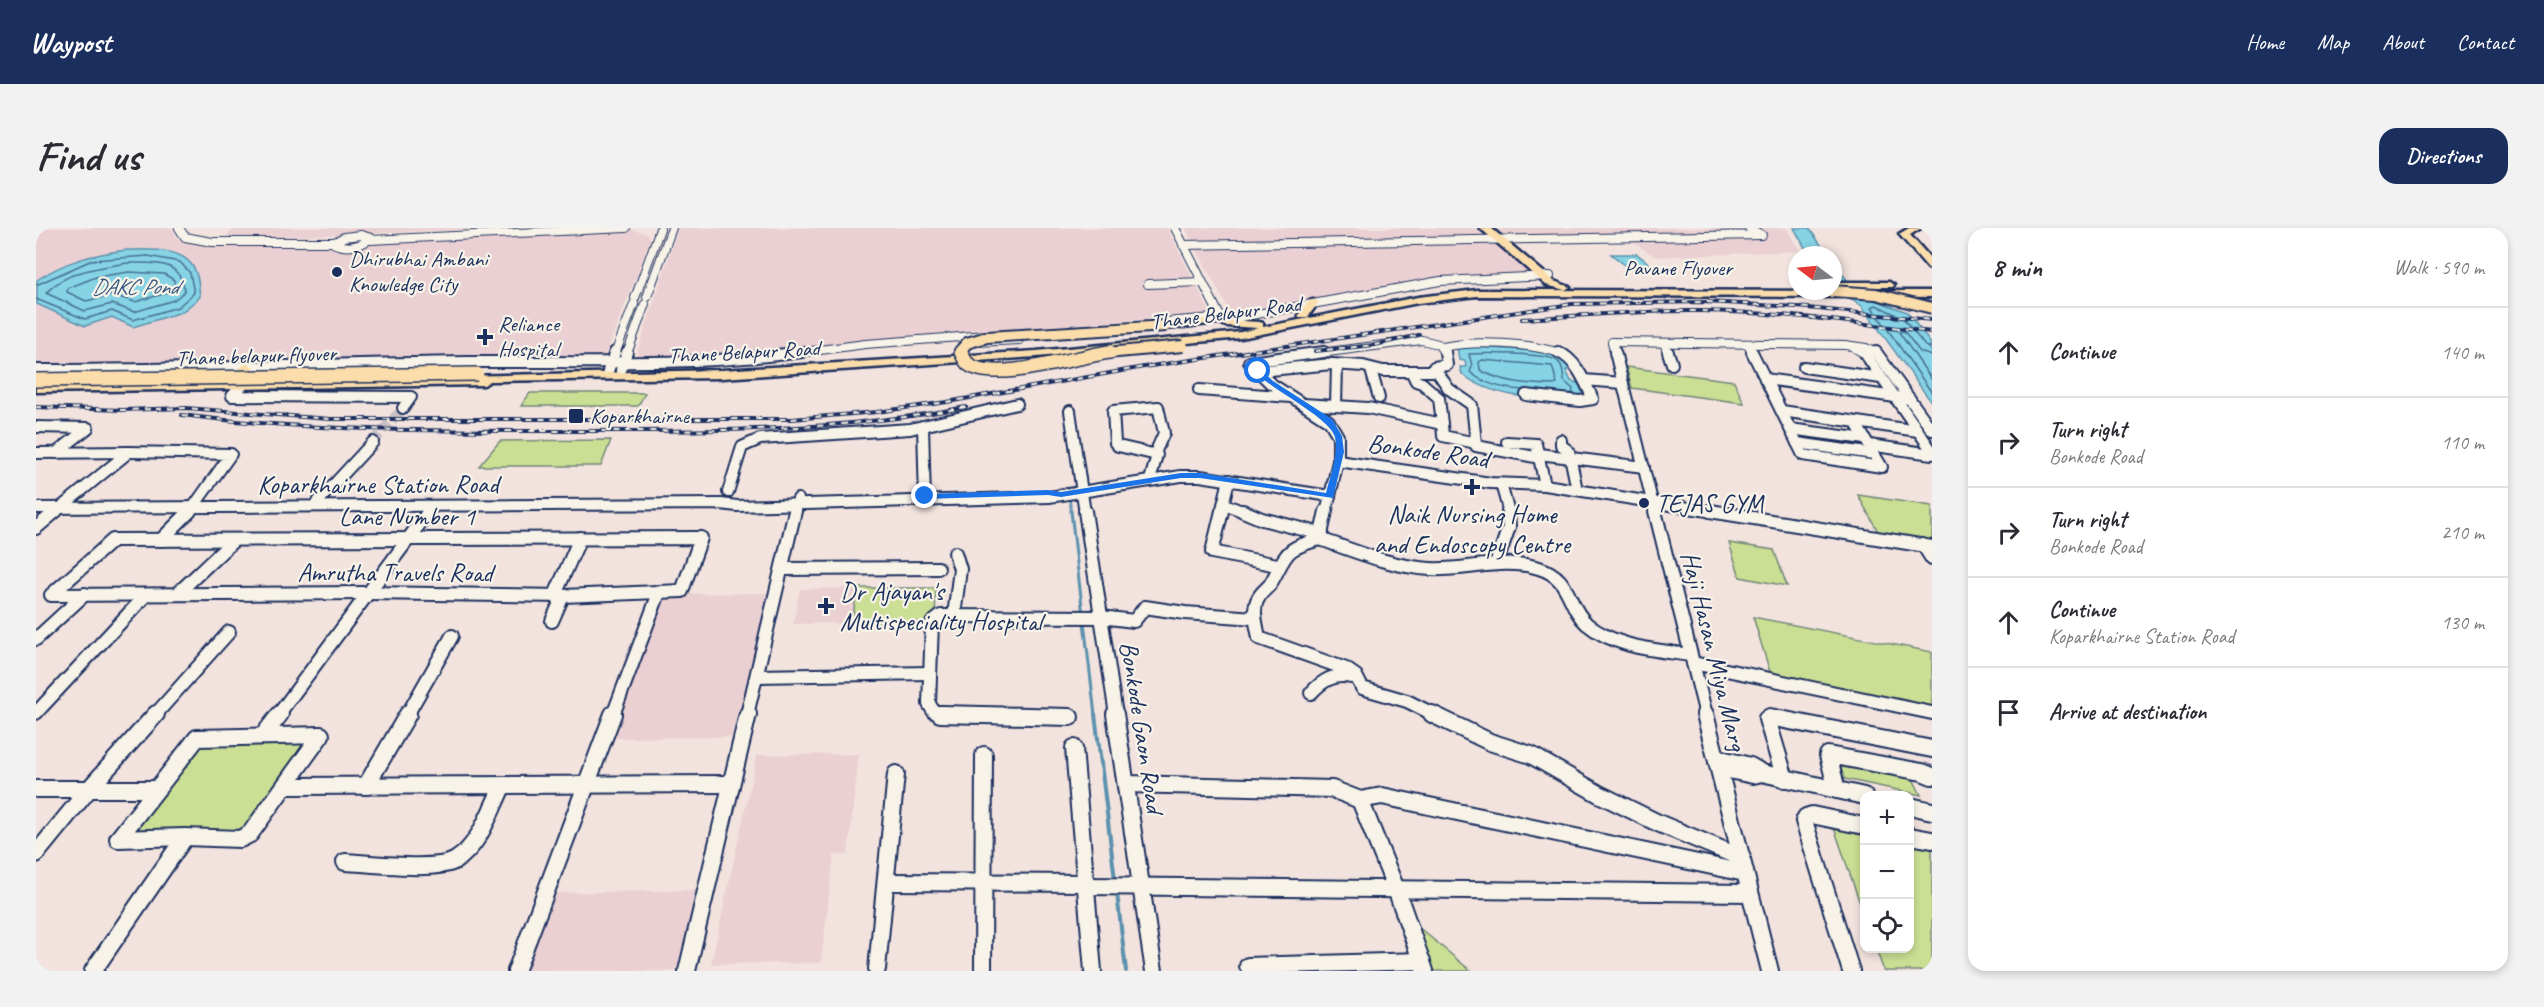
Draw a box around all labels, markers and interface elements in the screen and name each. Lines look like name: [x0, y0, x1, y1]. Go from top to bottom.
text: Waypost: [30, 25, 111, 60]
text: Home: [2246, 29, 2284, 55]
text: Map: [2317, 29, 2349, 55]
text: About: [2382, 29, 2424, 55]
text: Contact: [2457, 29, 2514, 55]
button: Directions: [2379, 128, 2508, 184]
text: Find us: [36, 130, 141, 183]
place label: Dhirubhai Ambani Knowledge City: [349, 245, 490, 298]
north arrow: [1788, 246, 1842, 300]
text: 8 min: [1992, 251, 2042, 284]
street label: Pavane Flyover: [1624, 254, 1734, 282]
text: Walk · 590 m: [2394, 255, 2484, 280]
marker: Dhirubhai Ambani Knowledge City: [330, 265, 344, 279]
water label: DAKC Pond: [92, 273, 185, 301]
street label: Thane Belapur Road: [1149, 289, 1306, 336]
place label: Reliance Hospital: [498, 310, 562, 363]
marker: Reliance Hospital: [476, 328, 494, 346]
street label: Thane Belapur Road: [667, 334, 824, 370]
icon: ahead: [1992, 336, 2025, 369]
text: Continue: [2049, 338, 2115, 366]
street label: Thane belapur flyover: [175, 339, 339, 373]
text: 140 m: [2441, 340, 2484, 365]
route start: [1244, 357, 1270, 383]
place label: Koparkhairne: [590, 402, 691, 430]
marker: Koparkhairne: [567, 407, 585, 425]
text: Turn right: [2049, 416, 2126, 444]
street label: Bonkode Road: [1366, 426, 1494, 476]
icon: right: [1992, 426, 2025, 459]
text: 110 m: [2441, 430, 2484, 455]
text: Bonkode Road: [2049, 444, 2143, 469]
street label: Koparkhairne Station Road: [258, 468, 502, 501]
marker: Naik Nursing Home and Endoscopy Centre: [1463, 478, 1481, 496]
route end: [911, 482, 937, 508]
place label: TEJAS GYM: [1656, 487, 1765, 520]
marker: TEJAS GYM: [1637, 496, 1651, 510]
place label: Naik Nursing Home and Endoscopy Centre: [1374, 498, 1573, 561]
street label: Lane Number 1: [339, 500, 476, 533]
text: Turn right: [2049, 506, 2126, 534]
icon: right: [1992, 516, 2025, 549]
text: 210 m: [2441, 520, 2484, 545]
text: Bonkode Road: [2049, 534, 2143, 559]
street label: Haji Hasan Miya Marg: [1673, 548, 1755, 756]
street label: Amrutha Travels Road: [297, 556, 496, 589]
place label: Dr Ajayan's Multispeciality Hospital: [840, 575, 1046, 638]
text: Continue: [2049, 596, 2115, 624]
marker: Dr Ajayan's Multispeciality Hospital: [817, 597, 835, 615]
icon: ahead: [1992, 606, 2025, 639]
text: 130 m: [2441, 610, 2484, 635]
text: Koparkhairne Station Road: [2049, 624, 2234, 649]
street label: Bonkode Gaon Road: [1112, 639, 1172, 819]
icon: arrive: [1992, 696, 2025, 729]
text: Arrive at destination: [2049, 698, 2206, 726]
map controls: [1860, 791, 1914, 953]
button: +: [1860, 791, 1914, 845]
button: −: [1860, 845, 1914, 899]
button: locate: [1860, 899, 1914, 953]

